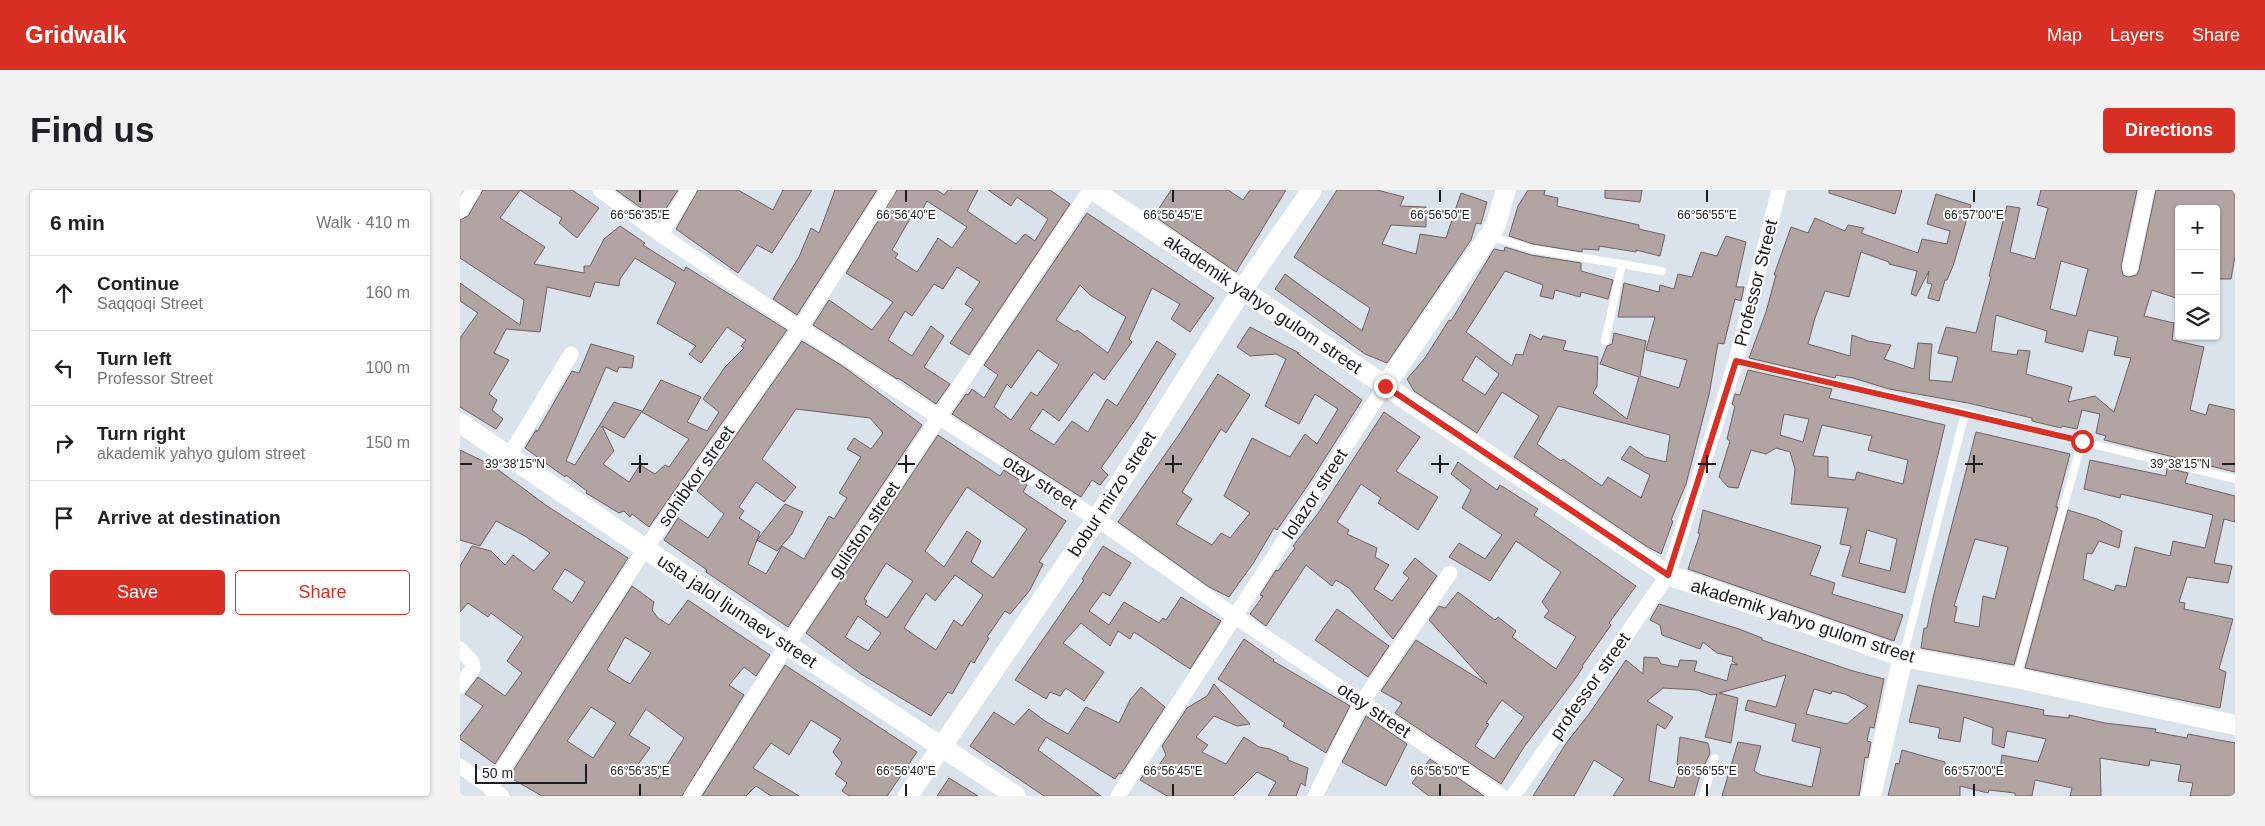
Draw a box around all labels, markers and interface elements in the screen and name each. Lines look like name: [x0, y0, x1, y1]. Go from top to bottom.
text: Gridwalk: [25, 21, 126, 48]
text: Map: [2047, 25, 2082, 45]
text: Layers: [2110, 25, 2164, 45]
text: Share: [2192, 25, 2240, 45]
button: Directions: [2103, 108, 2235, 153]
text: Find us: [30, 110, 154, 149]
map controls: [2175, 205, 2220, 340]
button: +: [2175, 205, 2220, 250]
text: 66°56'35"E: [610, 208, 670, 222]
text: 66°56'40"E: [876, 208, 936, 222]
text: 66°56'45"E: [1143, 208, 1203, 222]
text: 66°56'50"E: [1410, 208, 1470, 222]
text: 66°56'55"E: [1677, 208, 1737, 222]
text: 66°57'00"E: [1944, 208, 2004, 222]
text: 6 min: [50, 211, 105, 234]
text: Walk · 410 m: [316, 214, 410, 231]
street label: Professor Street: [1731, 217, 1781, 349]
street label: akademik yahyo gulom street: [1160, 230, 1366, 378]
button: −: [2175, 250, 2220, 295]
text: Continue: [97, 273, 179, 294]
icon: ahead: [50, 279, 78, 307]
text: 160 m: [366, 284, 410, 301]
text: Saqqoqi Street: [97, 295, 203, 312]
button: layers: [2175, 295, 2220, 340]
text: Turn left: [97, 348, 172, 369]
icon: left: [50, 354, 78, 382]
text: 100 m: [366, 359, 410, 376]
text: Professor Street: [97, 370, 213, 387]
route end: [1374, 375, 1397, 398]
street label: sohibkor street: [654, 422, 738, 530]
text: Turn right: [97, 423, 185, 444]
street label: bobur mirzo street: [1064, 428, 1160, 560]
icon: right: [50, 429, 78, 457]
route start: [2071, 430, 2094, 453]
text: 150 m: [366, 434, 410, 451]
text: akademik yahyo gulom street: [97, 445, 305, 462]
street label: lolazor street: [1279, 445, 1351, 543]
street label: otay street: [999, 451, 1081, 513]
text: 39°38'15"N: [485, 457, 545, 471]
text: 39°38'15"N: [2150, 457, 2210, 471]
street label: guliston street: [824, 478, 904, 582]
icon: arrive: [50, 504, 78, 532]
text: Arrive at destination: [97, 507, 281, 528]
street label: usta jalol ljumaev street: [653, 550, 821, 672]
button: Save: [50, 570, 225, 615]
button: Share: [235, 570, 410, 615]
street label: akademik yahyo gulom street: [1689, 575, 1917, 667]
street label: professor street: [1546, 629, 1634, 743]
street label: otay street: [1334, 678, 1414, 742]
scale bar: [475, 761, 588, 784]
text: 66°56'35"E: [610, 764, 670, 778]
text: 66°56'40"E: [876, 764, 936, 778]
text: 66°56'45"E: [1143, 764, 1203, 778]
text: 66°56'50"E: [1410, 764, 1470, 778]
text: 66°56'55"E: [1677, 764, 1737, 778]
text: 66°57'00"E: [1944, 764, 2004, 778]
text: 50 m: [482, 765, 513, 781]

